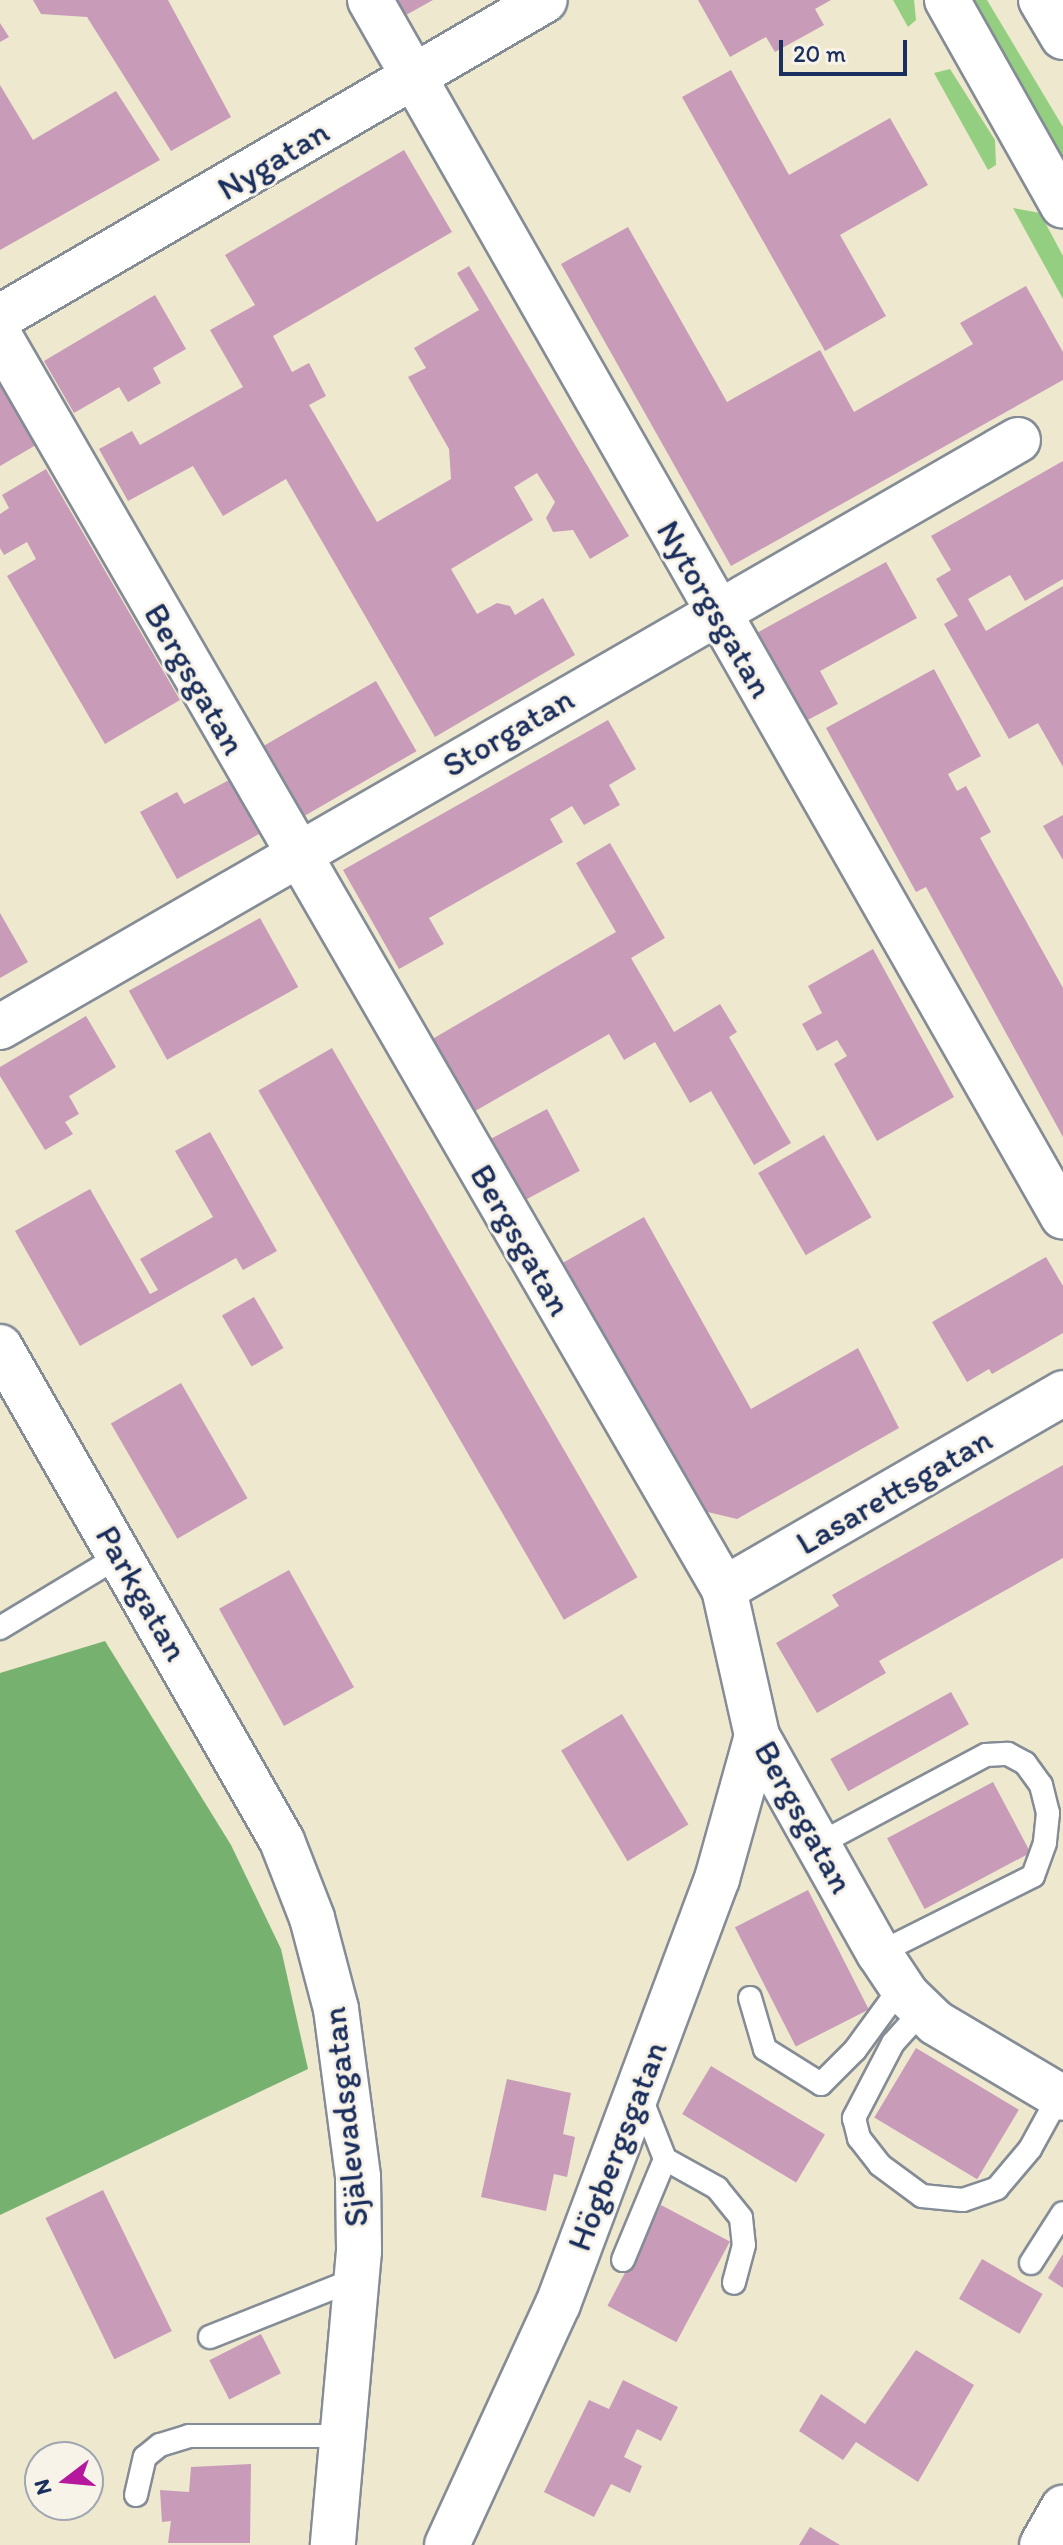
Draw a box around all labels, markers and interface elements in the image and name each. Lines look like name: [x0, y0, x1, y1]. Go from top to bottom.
scale bar: [783, 24, 911, 74]
text: 20 m: [793, 39, 846, 68]
street label: Nygatan: [210, 111, 336, 209]
street label: Nytorgsgatan: [648, 513, 782, 705]
street label: Bergsgatan: [135, 596, 255, 762]
street label: Storgatan: [435, 678, 581, 786]
street label: Bergsgatan: [461, 1157, 581, 1323]
street label: Lasarettsgatan: [789, 1418, 999, 1564]
street label: Parkgatan: [87, 1518, 197, 1668]
street label: Bergsgatan: [745, 1734, 863, 1900]
street label: Själevadsgatan: [313, 2005, 377, 2229]
street label: Högbergsgatan: [558, 2035, 676, 2257]
north arrow: [24, 2441, 104, 2521]
text: N: [27, 2476, 57, 2498]

